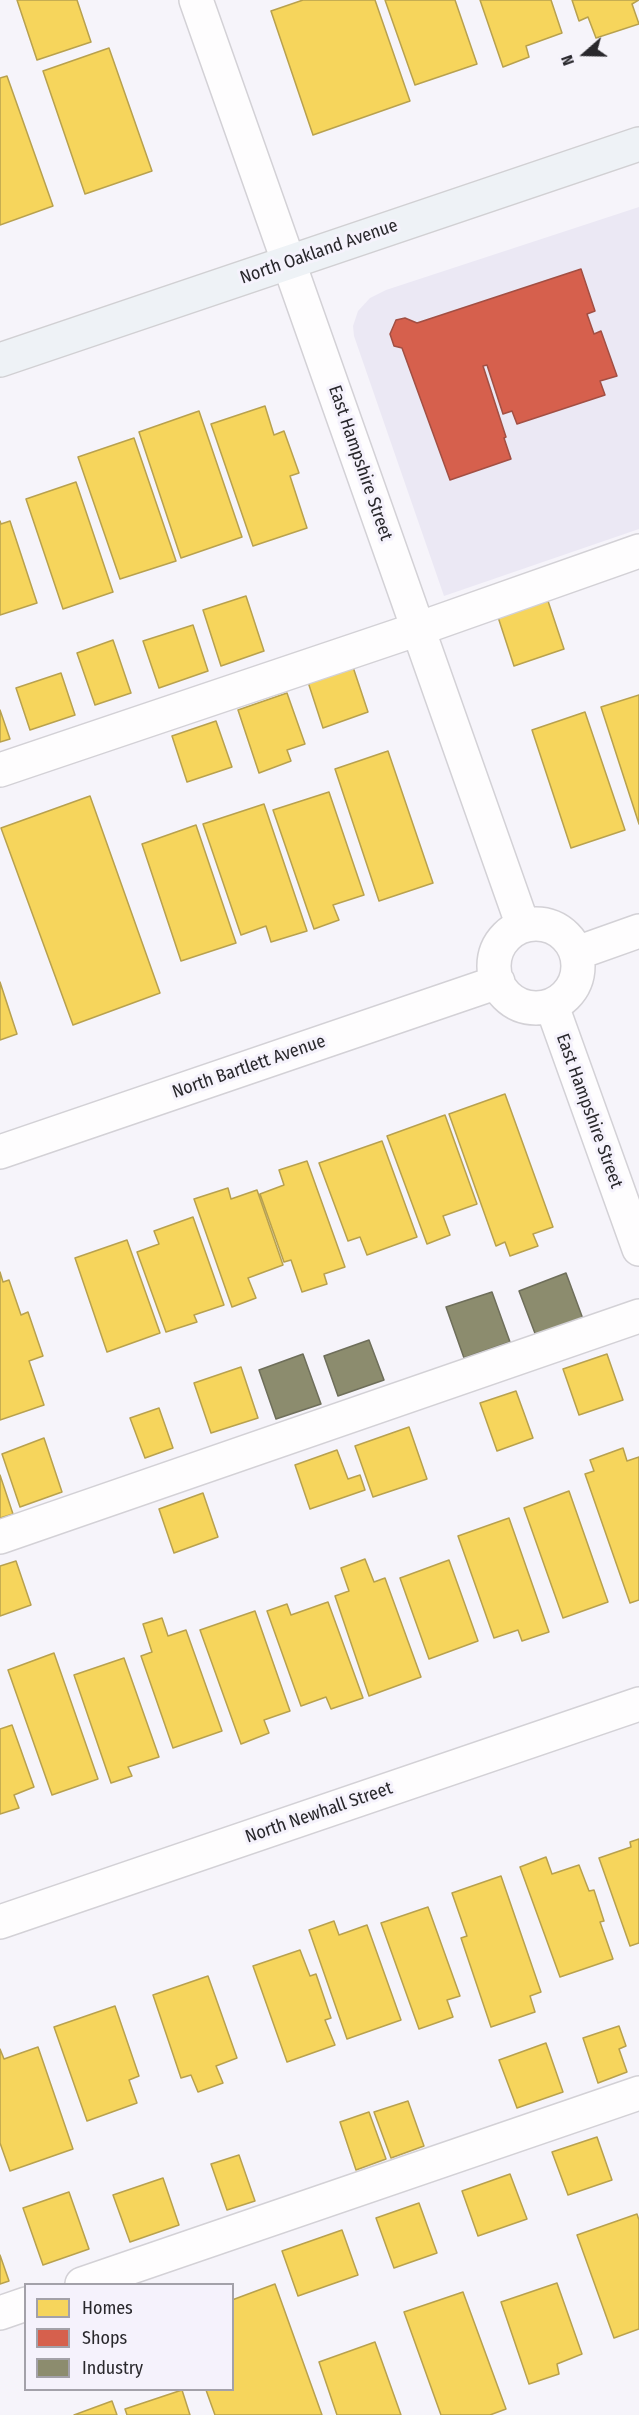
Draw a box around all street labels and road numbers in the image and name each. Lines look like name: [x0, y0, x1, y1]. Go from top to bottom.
street label: North Oakland Avenue: [237, 215, 401, 289]
street label: East Hampshire Street: [323, 383, 397, 543]
street label: North Bartlett Avenue: [170, 1031, 328, 1103]
street label: East Hampshire Street: [551, 1031, 627, 1191]
street label: North Newhall Street: [243, 1778, 395, 1848]

